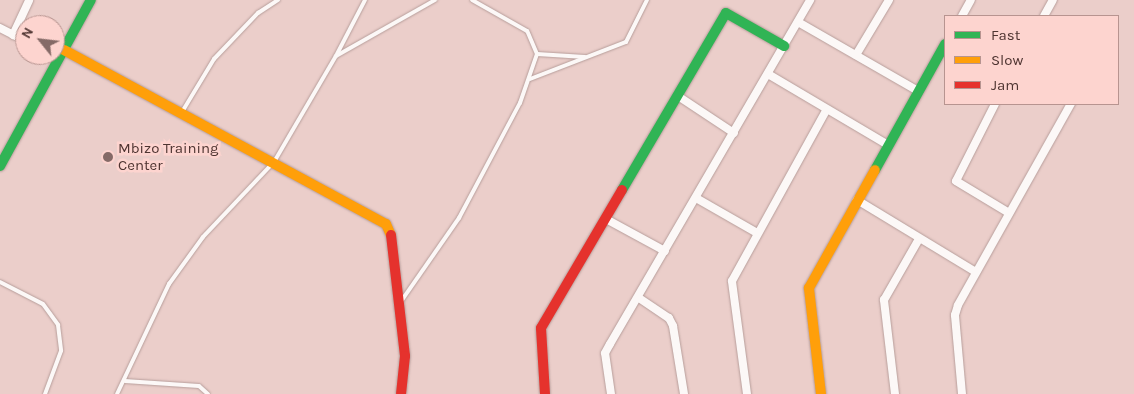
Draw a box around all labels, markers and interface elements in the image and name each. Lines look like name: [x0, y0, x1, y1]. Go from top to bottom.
north arrow: [15, 15, 65, 65]
legend: [944, 15, 1119, 105]
text: N: [17, 24, 37, 41]
text: Fast: [991, 26, 1020, 44]
text: Slow: [991, 51, 1023, 69]
text: Jam: [991, 76, 1019, 94]
place label: Mbizo Training Center: [118, 139, 219, 174]
marker: Mbizo Training Center: [102, 151, 114, 163]

